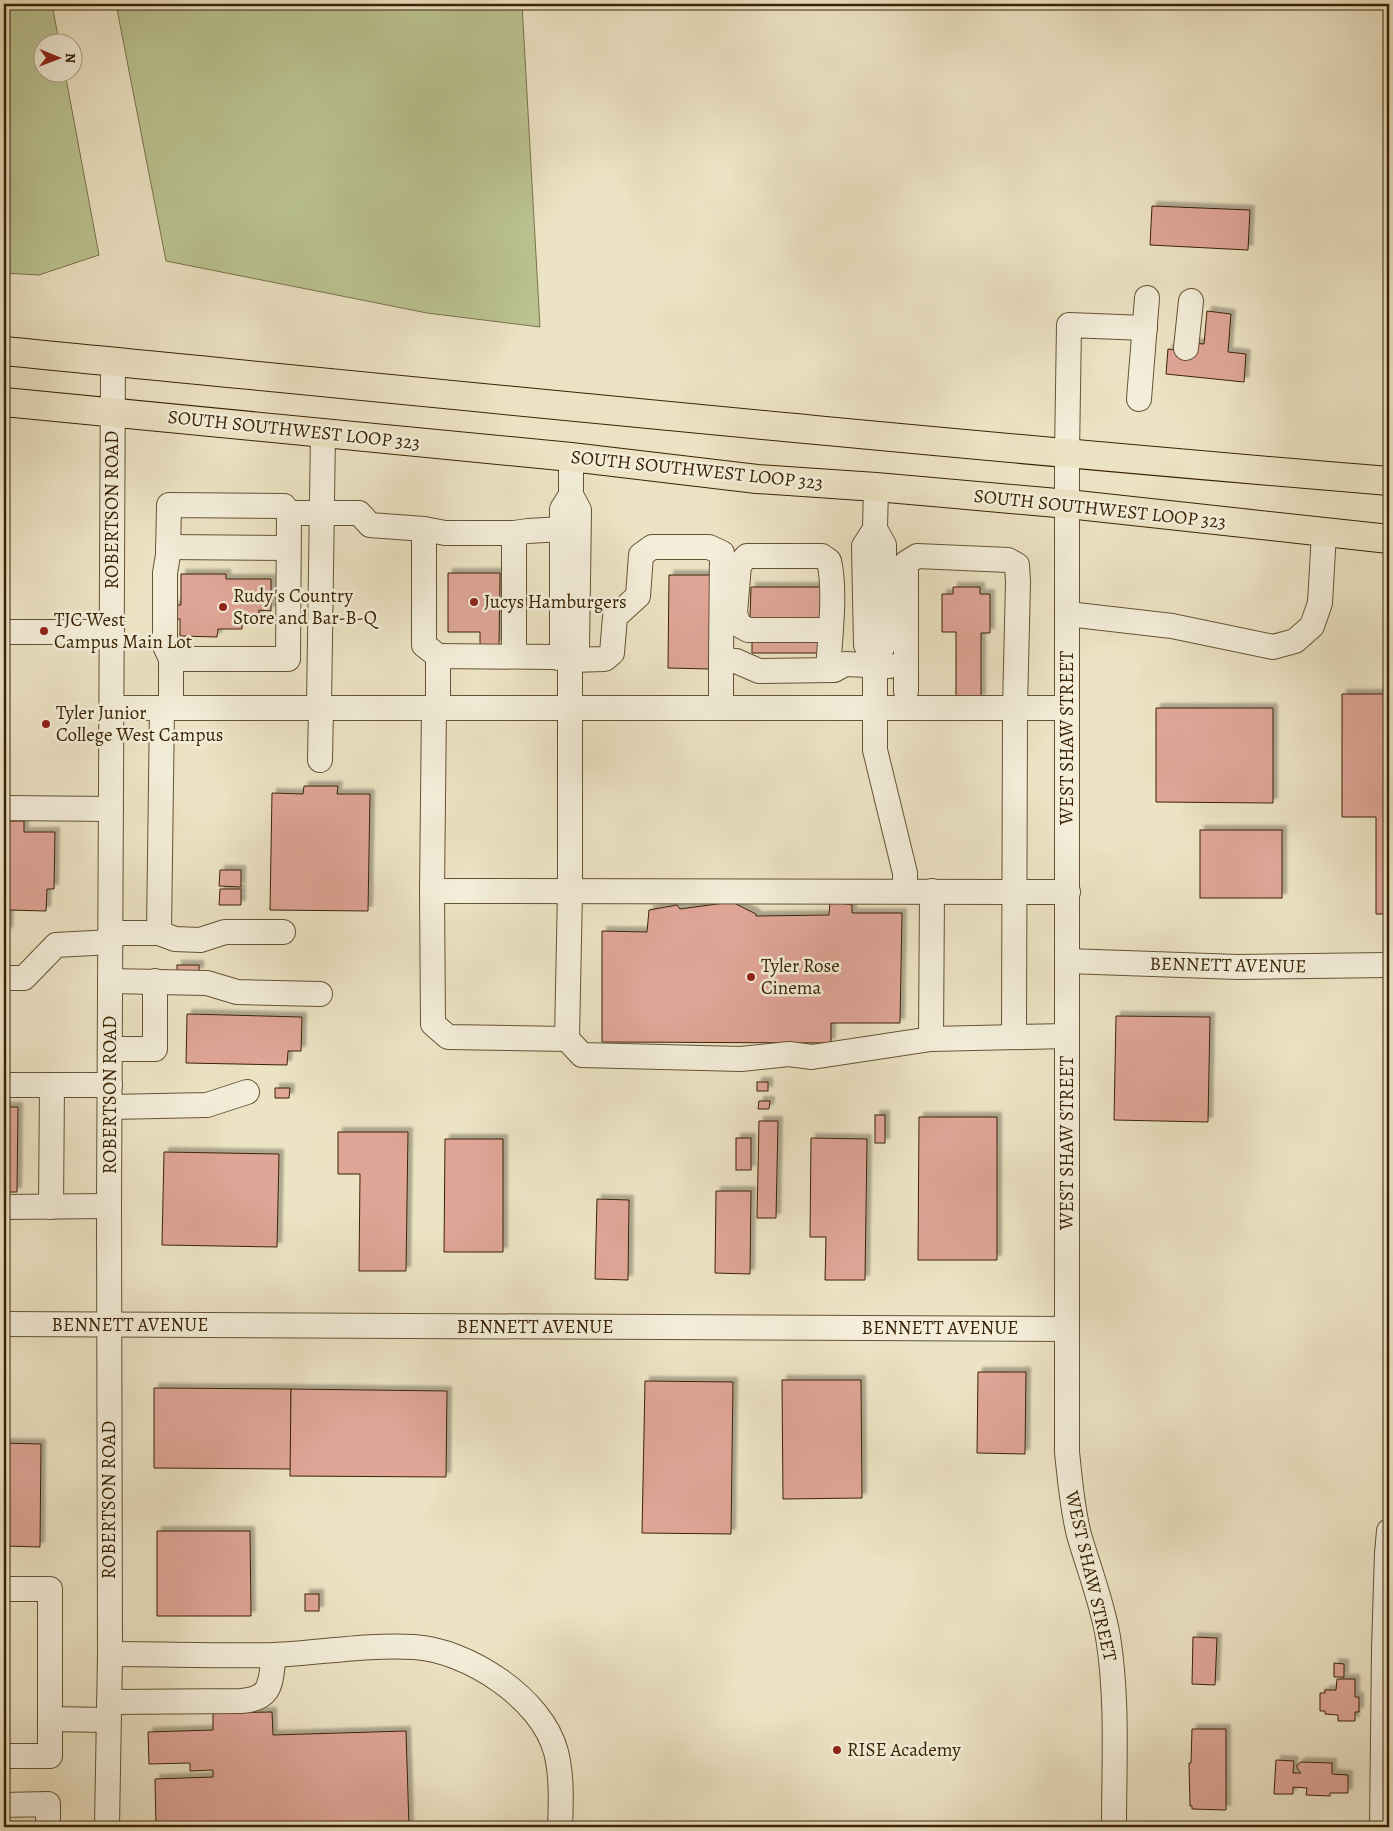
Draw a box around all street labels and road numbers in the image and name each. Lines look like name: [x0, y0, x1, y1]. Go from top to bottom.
street label: SOUTH SOUTHWEST LOOP 323: [167, 404, 421, 456]
street label: ROBERTSON ROAD: [99, 431, 125, 589]
street label: SOUTH SOUTHWEST LOOP 323: [570, 444, 824, 496]
street label: SOUTH SOUTHWEST LOOP 323: [973, 483, 1227, 535]
street label: WEST SHAW STREET: [1054, 650, 1080, 826]
street label: BENNETT AVENUE: [1149, 951, 1307, 979]
street label: ROBERTSON ROAD: [97, 1016, 123, 1174]
street label: WEST SHAW STREET: [1054, 1055, 1080, 1231]
street label: BENNETT AVENUE: [52, 1312, 208, 1338]
street label: BENNETT AVENUE: [457, 1314, 613, 1340]
street label: BENNETT AVENUE: [862, 1315, 1018, 1341]
street label: ROBERTSON ROAD: [96, 1421, 122, 1579]
street label: WEST SHAW STREET: [1059, 1487, 1123, 1664]

